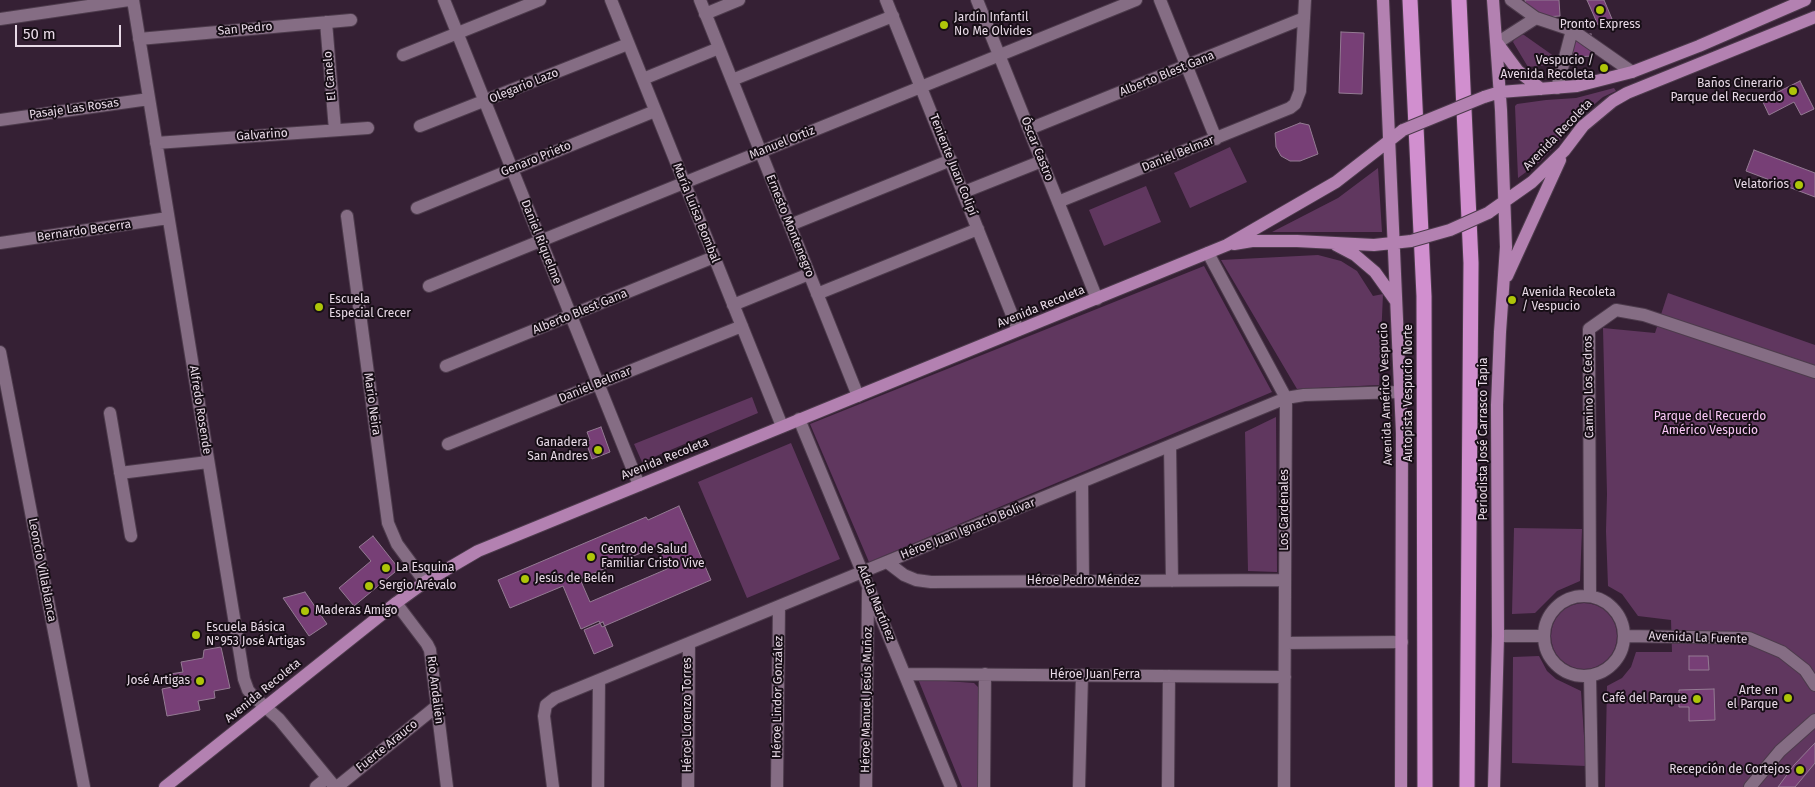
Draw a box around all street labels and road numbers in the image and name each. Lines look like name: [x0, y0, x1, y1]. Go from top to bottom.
street label: San Pedro: [217, 19, 273, 39]
street label: Alberto Blest Gana: [1117, 48, 1217, 100]
street label: El Canelo: [321, 50, 339, 102]
street label: Olegario Lazo: [487, 66, 561, 106]
street label: Pasaje Las Rosas: [28, 96, 120, 122]
street label: Avenida Recoleta: [1520, 96, 1596, 174]
street label: Teniente Juan Colipí: [926, 112, 980, 218]
street label: Óscar Castro: [1018, 115, 1056, 183]
street label: Manuel Ortiz: [747, 123, 817, 163]
street label: Galvarino: [236, 126, 288, 144]
street label: Daniel Belmar: [1140, 133, 1216, 175]
street label: Genaro Prieto: [499, 138, 573, 180]
street label: María Luisa Bombal: [669, 161, 723, 265]
street label: Ernesto Montenegro: [763, 172, 817, 280]
street label: Daniel Riquelme: [518, 198, 564, 286]
street label: Bernardo Becerra: [36, 217, 132, 245]
street label: Avenida Recoleta: [995, 283, 1087, 331]
street label: Alberto Blest Gana: [530, 286, 630, 338]
street label: Avenida Américo Vespucio: [1376, 322, 1396, 466]
street label: Autopista Vespucio Norte: [1402, 324, 1416, 462]
street label: Camino Los Cedros: [1581, 336, 1597, 438]
street label: Periodista José Carrasco Tapia: [1477, 357, 1491, 521]
street label: Daniel Belmar: [557, 364, 633, 406]
street label: Alfredo Rosende: [186, 365, 214, 455]
street label: Mario Neira: [360, 372, 384, 436]
street label: Avenida Recoleta: [619, 435, 711, 483]
street label: Los Cardenales: [1278, 469, 1292, 551]
street label: Héroe Juan Ignacio Bolívar: [899, 495, 1037, 563]
street label: Leoncio Villablanca: [25, 517, 59, 623]
street label: Adela Martínez: [854, 563, 898, 643]
street label: Héroe Pedro Méndez: [1027, 574, 1139, 588]
street label: Héroe Manuel Jesús Muñoz: [859, 627, 875, 773]
street label: Avenida La Fuente: [1648, 629, 1748, 647]
street label: Héroe Lindor González: [770, 636, 786, 758]
street label: Río Andalién: [424, 655, 446, 725]
street label: Avenida Recoleta: [222, 656, 304, 726]
street label: Héroe Lorenzo Torres: [681, 657, 695, 773]
street label: Héroe Juan Ferra: [1050, 668, 1140, 682]
street label: Fuerte Arauco: [353, 717, 421, 775]

